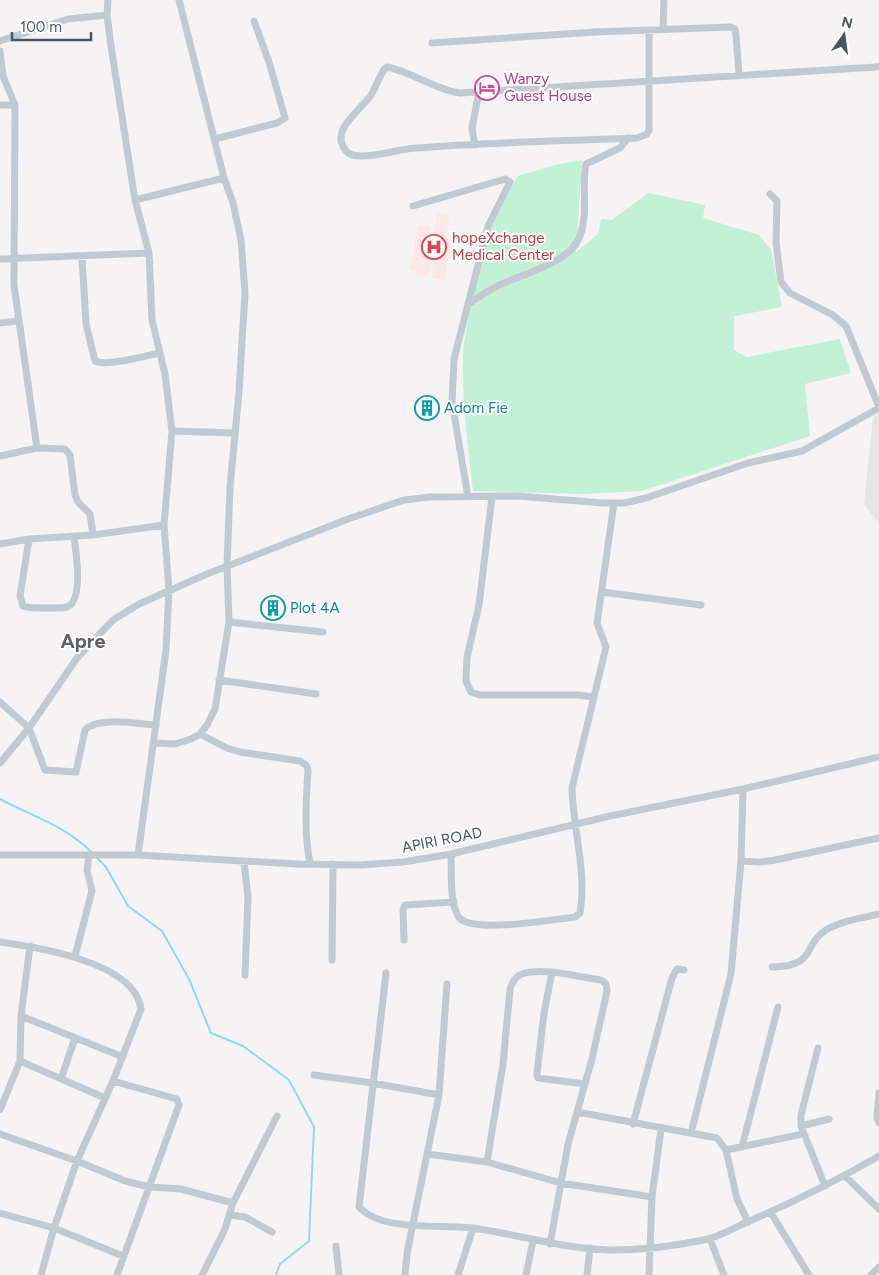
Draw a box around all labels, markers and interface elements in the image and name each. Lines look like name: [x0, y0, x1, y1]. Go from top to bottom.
scale bar: [12, 10, 91, 42]
north arrow: [819, 10, 869, 60]
text: N: [840, 13, 854, 32]
text: 100 m: [20, 18, 62, 36]
place label: Wanzy Guest House: [504, 70, 592, 105]
hotel icon: Wanzy Guest House: [474, 75, 500, 101]
place label: hopeXchange Medical Center: [452, 229, 554, 264]
hospital icon: hopeXchange Medical Center: [421, 234, 447, 260]
building icon: Adom Fie: [414, 395, 440, 421]
place label: Adom Fie: [444, 399, 508, 417]
building icon: Plot 4A: [260, 595, 286, 621]
place label: Plot 4A: [290, 599, 340, 617]
district label: Apre: [61, 629, 105, 653]
street label: APIRI ROAD: [400, 823, 484, 857]

